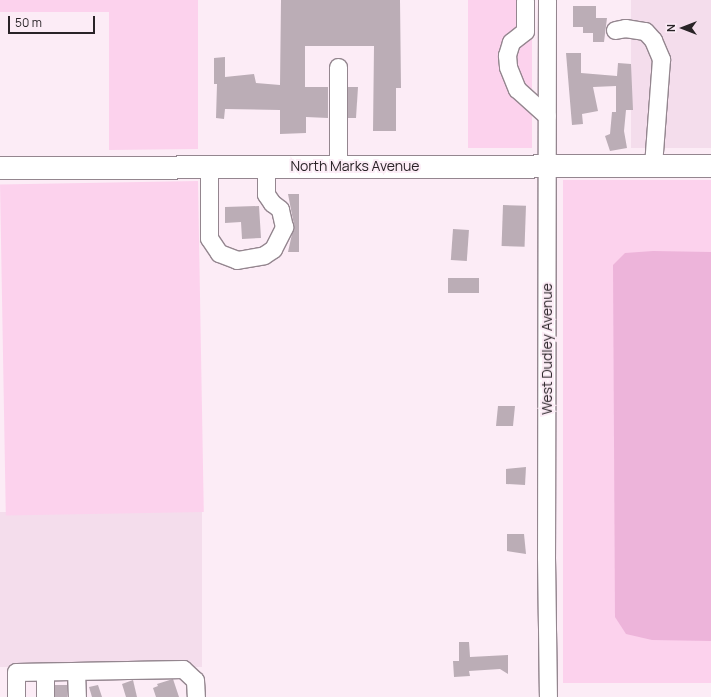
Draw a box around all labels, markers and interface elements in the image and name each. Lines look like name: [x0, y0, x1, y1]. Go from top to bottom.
scale bar: [10, 8, 97, 34]
north arrow: [663, 8, 703, 48]
text: 50 m: [15, 14, 42, 31]
text: N: [663, 24, 678, 32]
street label: North Marks Avenue: [290, 158, 420, 174]
street label: West Dudley Avenue: [539, 283, 555, 415]

